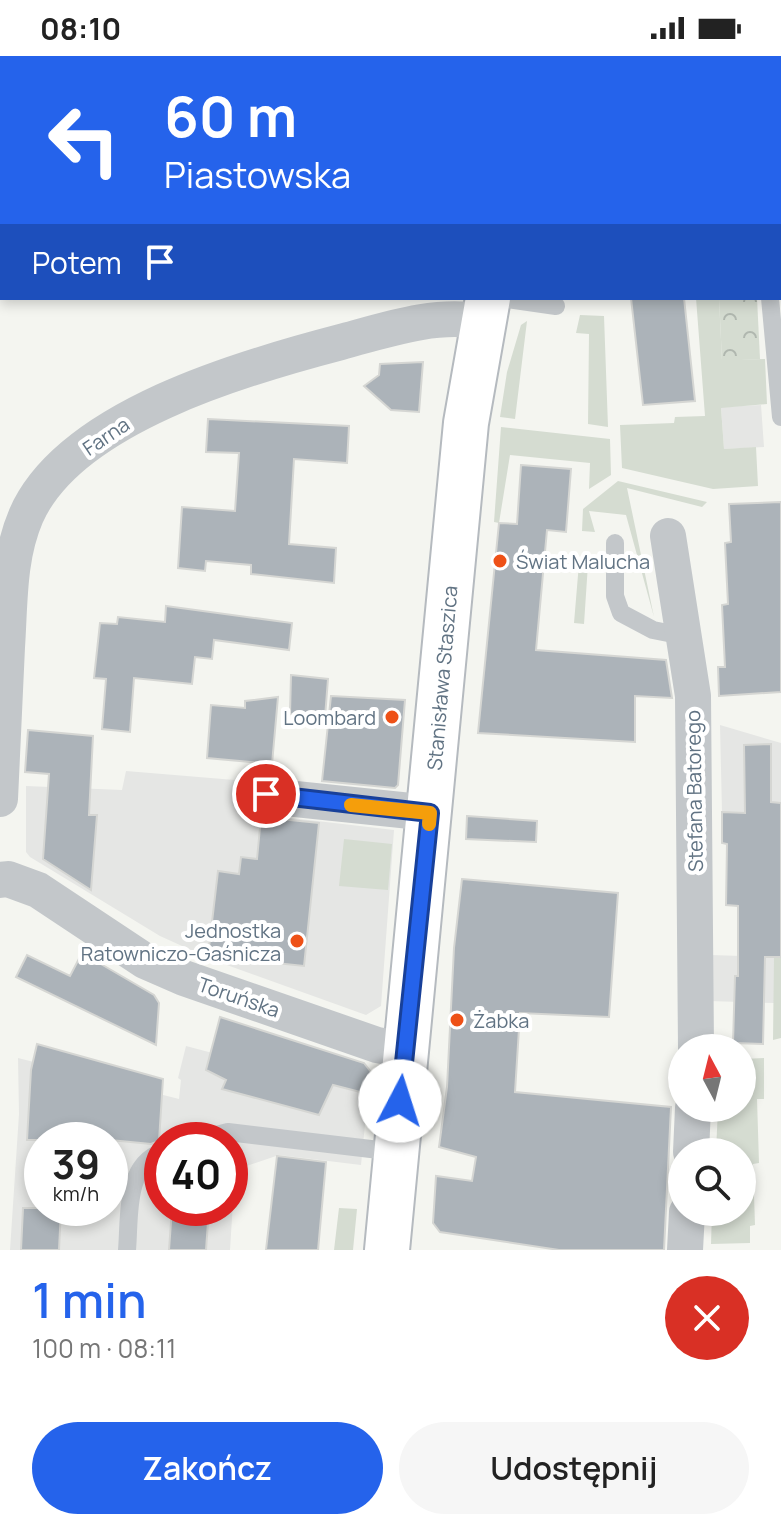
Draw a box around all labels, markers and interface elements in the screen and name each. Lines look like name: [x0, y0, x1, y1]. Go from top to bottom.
text: 08:10: [40, 8, 121, 49]
text: 60 m: [164, 77, 297, 154]
icon: left: [32, 88, 136, 192]
text: Piastowska: [164, 150, 351, 199]
icon: arrive: [138, 240, 182, 284]
text: Potem: [32, 242, 122, 283]
street label: Farna: [77, 411, 135, 461]
place label: Świat Malucha: [516, 548, 650, 575]
marker: Świat Malucha: [491, 552, 509, 570]
street label: Stanisława Staszica: [420, 584, 464, 772]
place label: Loombard: [283, 704, 376, 731]
marker: Loombard: [383, 708, 401, 726]
street label: Stefana Batorego: [679, 710, 709, 872]
pin: [232, 760, 300, 828]
icon: arrive: [244, 772, 288, 816]
place label: Jednostka Ratowniczo-Gaśnicza: [81, 917, 281, 967]
marker: Jednostka Ratowniczo-Gaśnicza: [288, 932, 306, 950]
street label: Toruńska: [195, 970, 283, 1024]
place label: Żabka: [473, 1007, 529, 1034]
marker: Żabka: [448, 1011, 466, 1029]
north arrow: [668, 1034, 756, 1122]
map controls: [668, 1034, 756, 1226]
position arrow: [358, 1059, 442, 1143]
speed limit sign: 40: [144, 1122, 248, 1226]
text: 39: [52, 1136, 100, 1191]
button: search: [668, 1138, 756, 1226]
text: km/h: [53, 1180, 99, 1207]
text: 1 min: [32, 1267, 146, 1332]
button: close: [665, 1276, 749, 1360]
text: 100 m · 08:11: [32, 1330, 176, 1366]
button: Zakończ: [32, 1422, 383, 1514]
button: Udostępnij: [399, 1422, 749, 1514]

